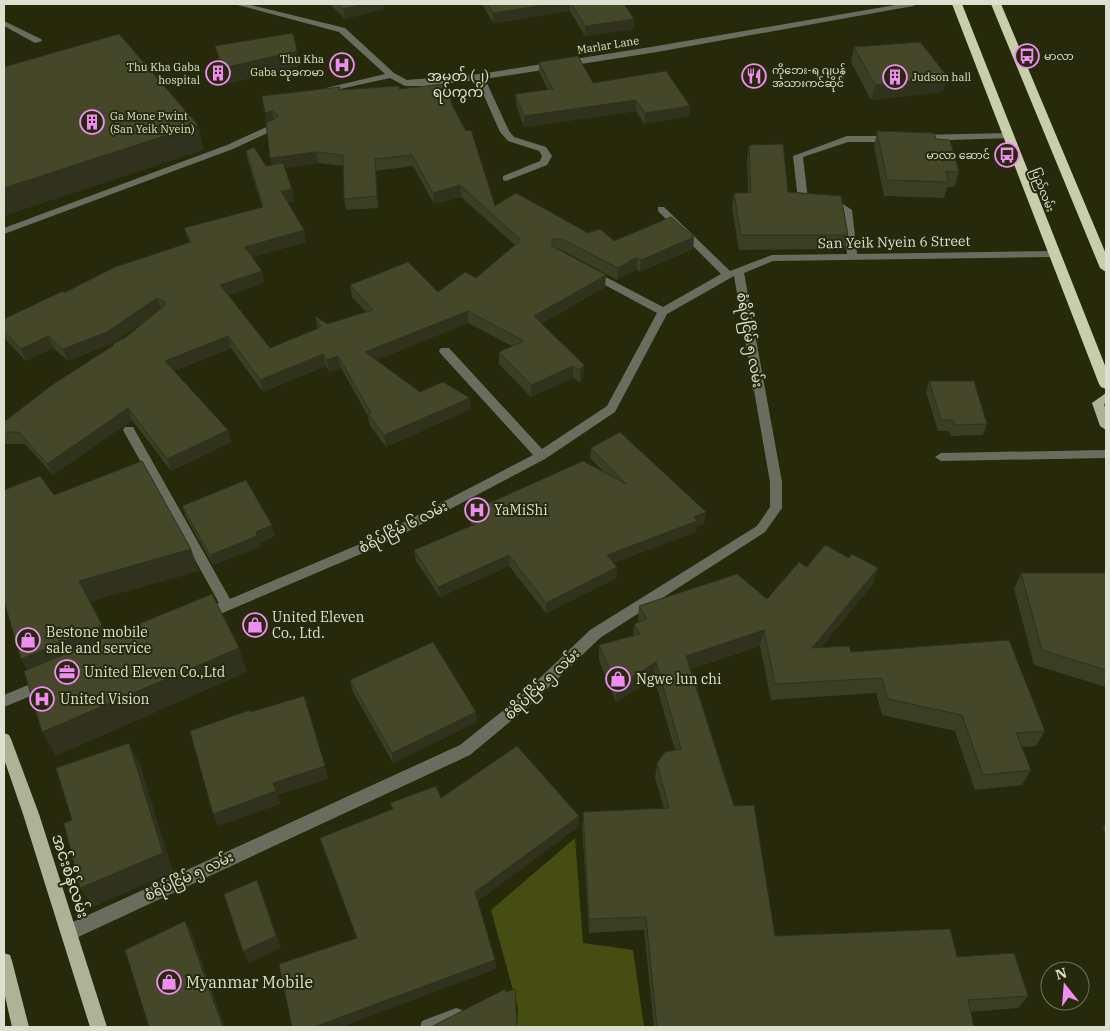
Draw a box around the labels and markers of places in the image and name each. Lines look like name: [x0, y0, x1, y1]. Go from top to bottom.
bus stop icon: မာလာ: [1014, 43, 1040, 69]
place label: မာလာ: [1044, 49, 1074, 63]
place label: Thu Kha Gaba သုခကမာ: [250, 52, 324, 81]
hospital icon: Thu Kha Gaba သုခကမာ: [329, 52, 355, 78]
place label: Thu Kha Gaba hospital: [127, 60, 200, 87]
building icon: Thu Kha Gaba hospital: [205, 60, 231, 86]
restaurant icon: ကိုဘေး-ရ ဂျပန် အသားကင်ဆိုင်: [741, 63, 767, 89]
place label: ကိုဘေး-ရ ဂျပန် အသားကင်ဆိုင်: [772, 63, 846, 92]
building icon: Judson hall: [882, 64, 908, 90]
place label: Judson hall: [912, 70, 971, 84]
building icon: Ga Mone Pwint (San Yeik Nyein): [79, 109, 105, 135]
place label: Ga Mone Pwint (San Yeik Nyein): [110, 109, 195, 136]
bus stop icon: မာလာ ဆောင်: [994, 142, 1020, 168]
place label: မာလာ ဆောင်: [926, 148, 990, 162]
hospital icon: YaMiShi: [464, 497, 490, 523]
place label: YaMiShi: [494, 501, 548, 519]
place label: United Eleven Co., Ltd.: [272, 608, 365, 642]
shop icon: United Eleven Co., Ltd.: [242, 612, 268, 638]
place label: Bestone mobile sale and service: [46, 623, 151, 657]
shop icon: Bestone mobile sale and service: [15, 627, 41, 653]
office icon: United Eleven Co.,Ltd: [54, 659, 80, 685]
place label: United Eleven Co.,Ltd: [84, 663, 226, 681]
shop icon: Ngwe lun chi: [605, 666, 631, 692]
place label: Ngwe lun chi: [636, 670, 721, 688]
hospital icon: United Vision: [29, 686, 55, 712]
place label: United Vision: [60, 690, 150, 708]
shop icon: Myanmar Mobile: [156, 969, 182, 995]
place label: Myanmar Mobile: [186, 972, 313, 992]

